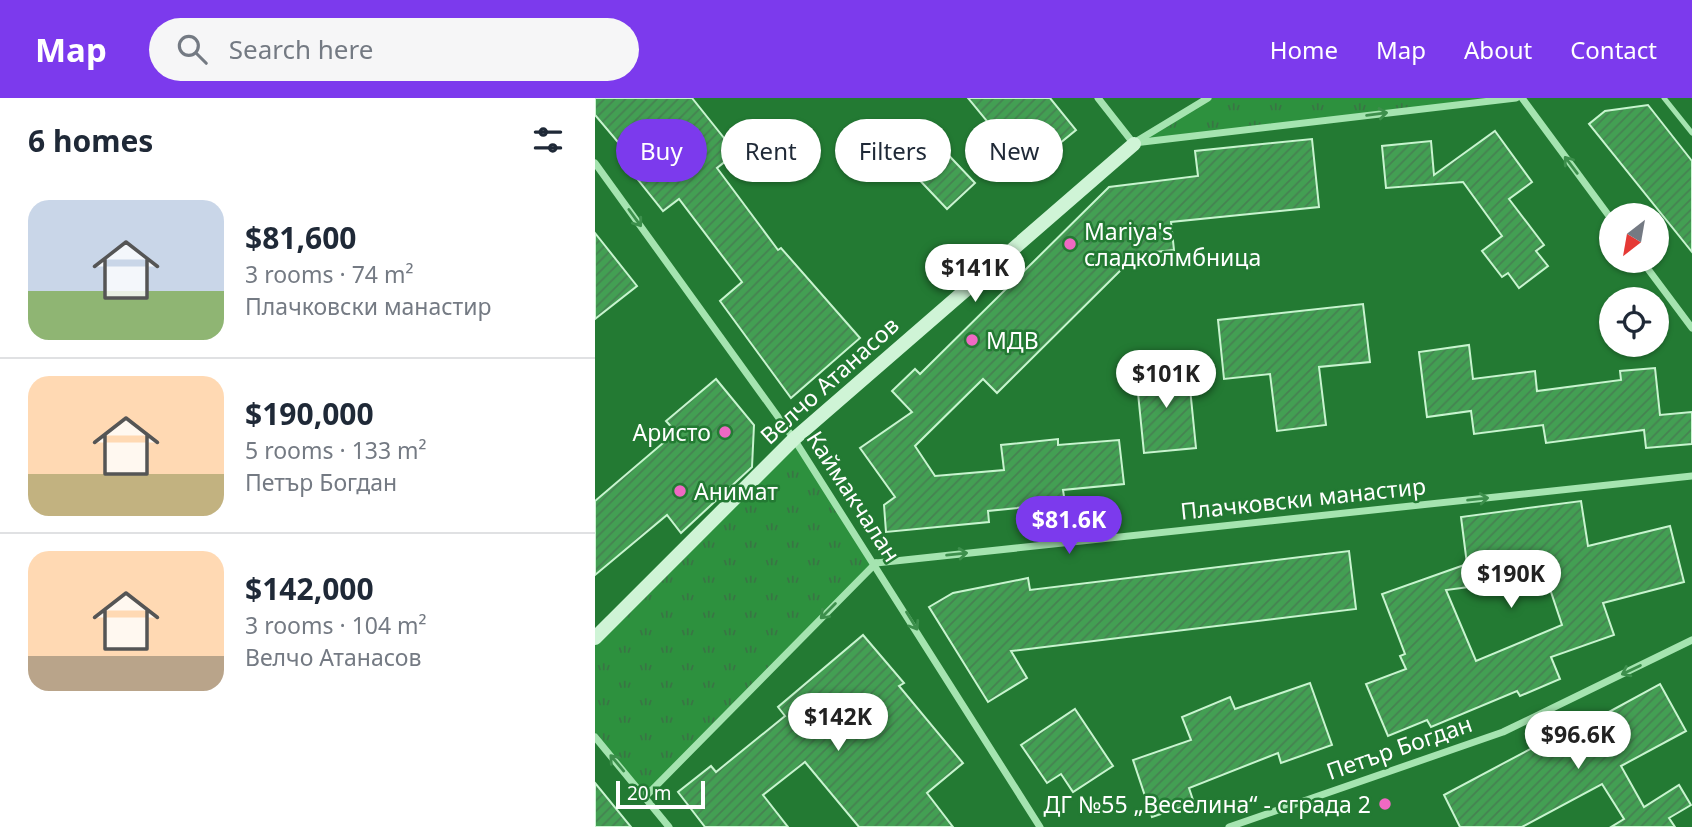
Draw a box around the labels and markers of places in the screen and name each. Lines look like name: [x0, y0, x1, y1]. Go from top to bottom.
place label: Mariya's сладколмбница: [1084, 215, 1261, 273]
marker: Mariya's сладколмбница: [1062, 236, 1078, 252]
pin: $141K: [926, 244, 1024, 304]
place label: МДВ: [986, 324, 1039, 356]
marker: МДВ: [964, 332, 980, 348]
pin: $101K: [1117, 350, 1215, 410]
place label: Аристо: [633, 416, 711, 448]
marker: Аристо: [717, 424, 733, 440]
place label: Анимат: [694, 475, 778, 507]
marker: Анимат: [672, 483, 688, 499]
pin: $81.6K: [1012, 496, 1126, 556]
pin: $190K: [1462, 550, 1560, 610]
pin: $142K: [789, 694, 887, 753]
pin: $96.6K: [1521, 712, 1635, 771]
place label: ДГ №55 „Веселина“ - сграда 2: [1043, 788, 1371, 820]
marker: ДГ №55 „Веселина“ - сграда 2: [1377, 796, 1393, 812]

